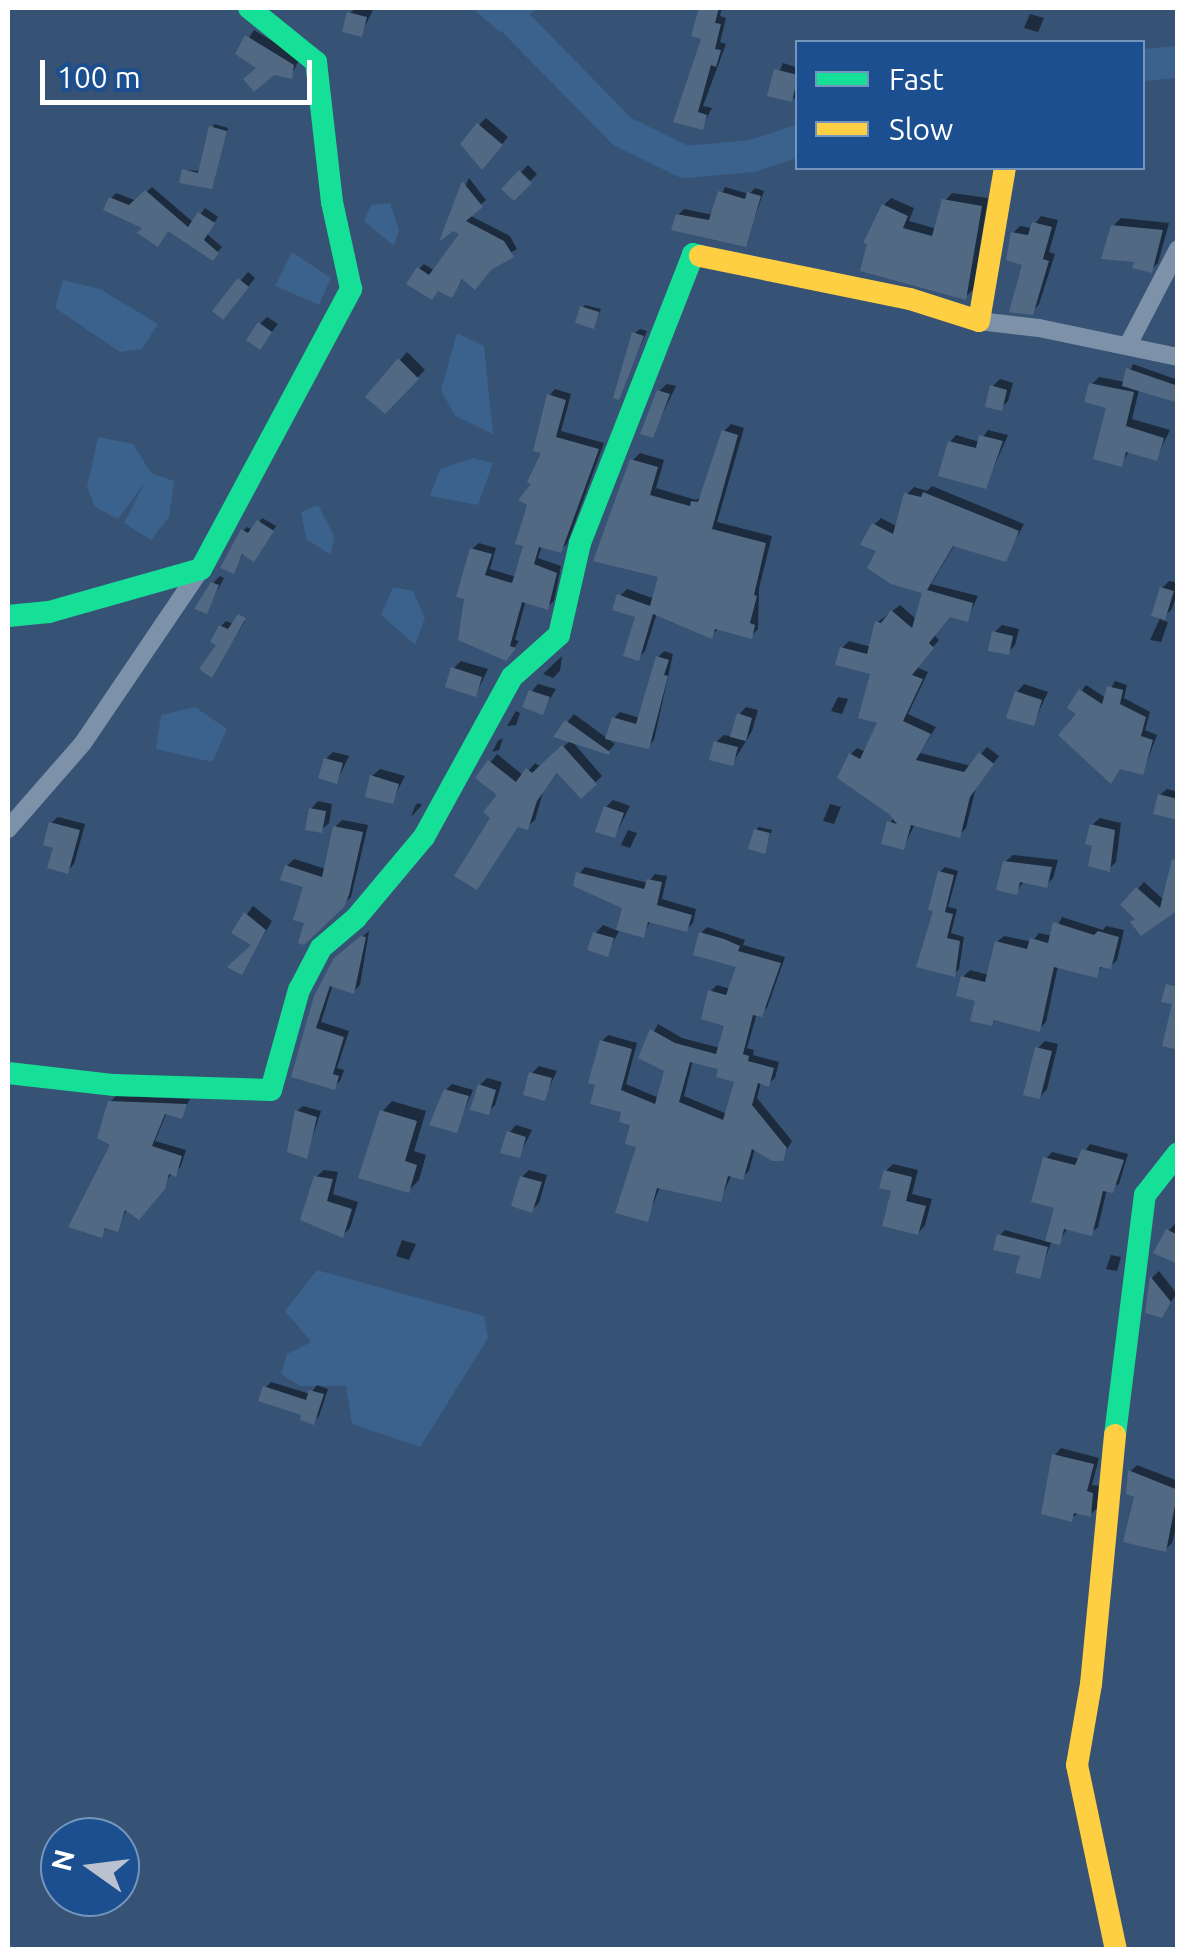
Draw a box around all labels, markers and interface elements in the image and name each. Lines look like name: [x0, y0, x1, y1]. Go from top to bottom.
scale bar: [45, 40, 318, 102]
legend: [795, 40, 1145, 170]
text: 100 m: [57, 60, 141, 94]
text: Fast: [889, 62, 944, 96]
text: Slow: [889, 112, 953, 146]
north arrow: [40, 1817, 140, 1917]
text: N: [45, 1846, 80, 1874]

